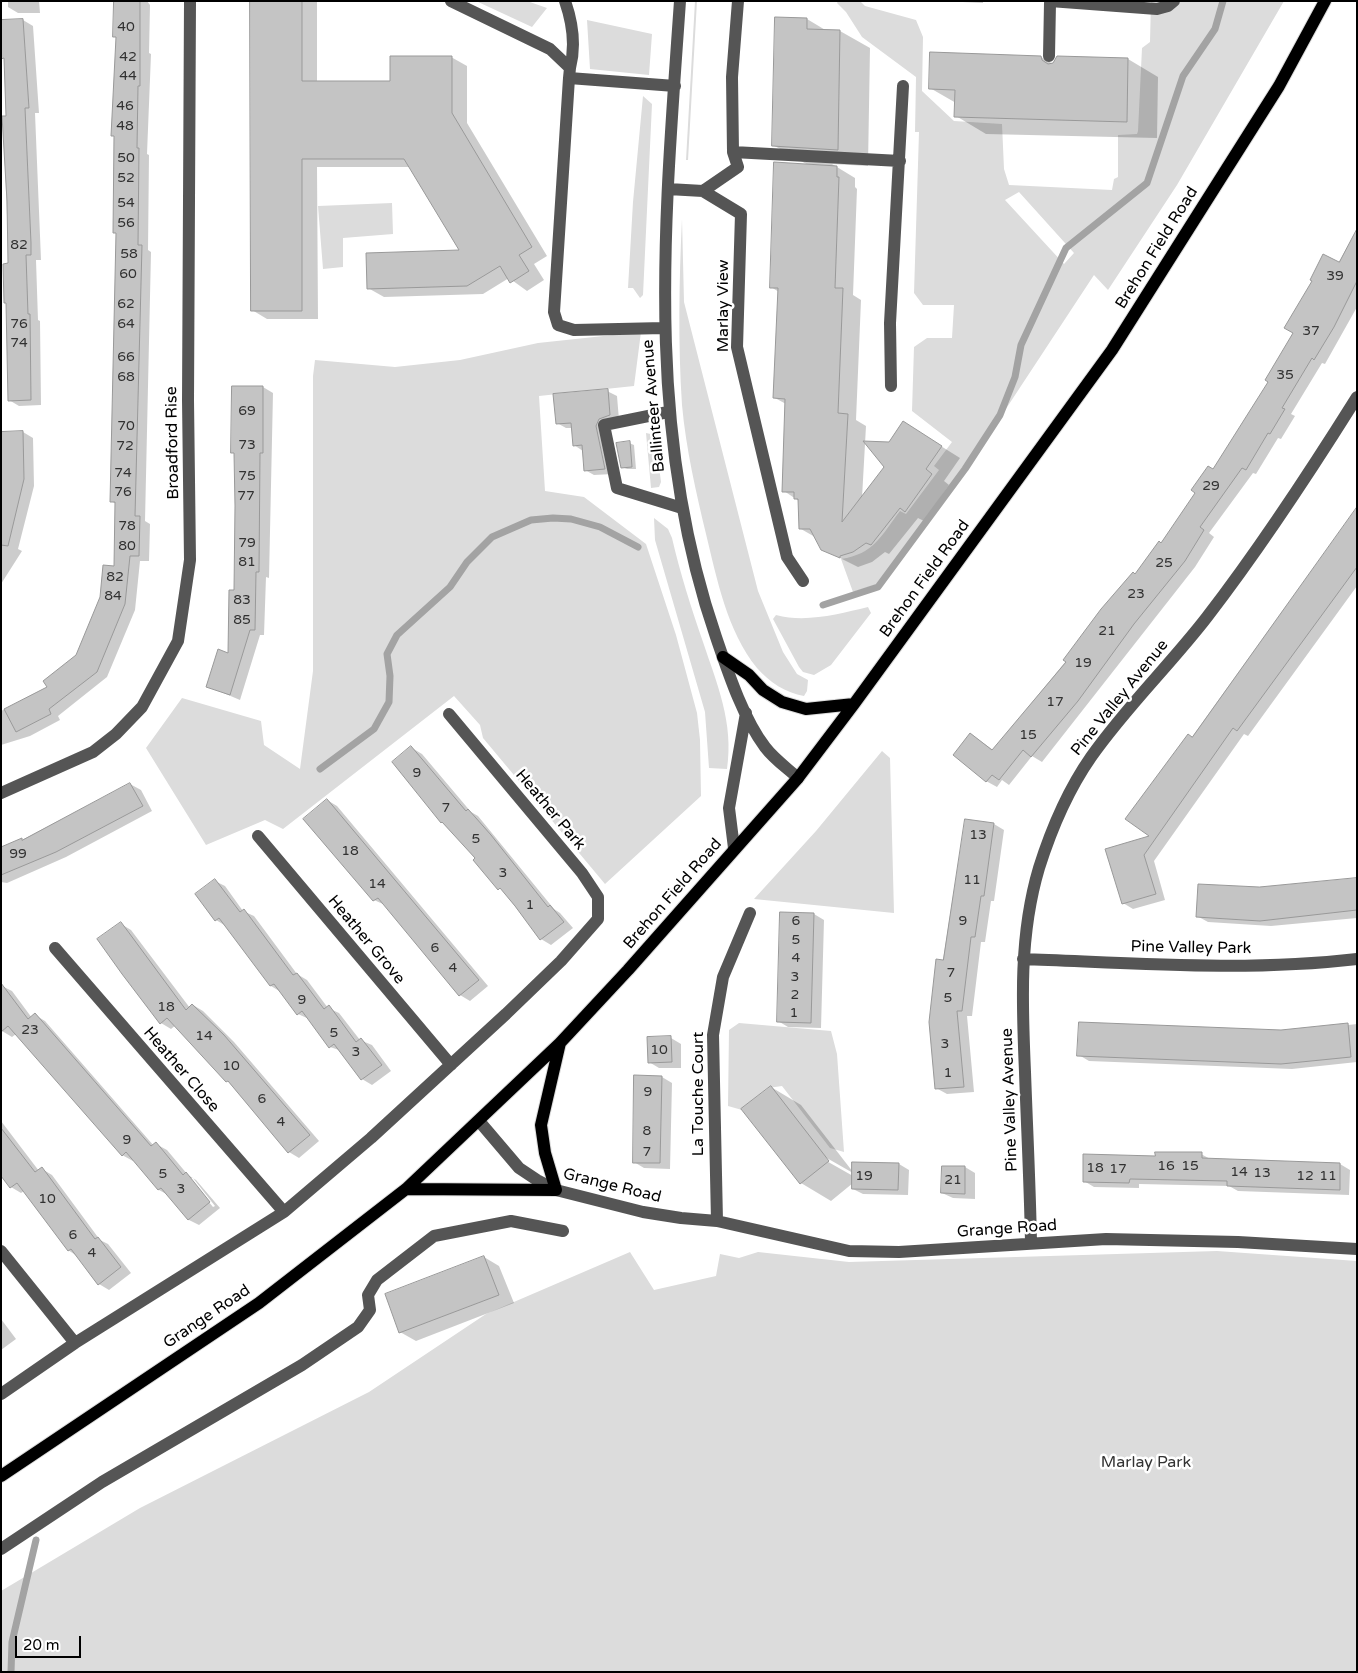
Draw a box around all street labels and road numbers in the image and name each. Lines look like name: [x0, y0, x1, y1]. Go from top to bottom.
street label: Brehon Field Road: [1112, 183, 1202, 313]
street label: Marlay View: [714, 260, 734, 352]
street label: Ballinteer Avenue: [639, 339, 669, 473]
street label: Broadford Rise: [162, 386, 184, 500]
street label: Brehon Field Road: [876, 517, 974, 641]
street label: Pine Valley Avenue: [1067, 636, 1173, 760]
street label: Heather Park: [511, 766, 589, 854]
street label: Brehon Field Road: [620, 835, 726, 953]
street label: Heather Grove: [323, 892, 409, 988]
street label: Pine Valley Park: [1131, 937, 1251, 959]
street label: Heather Close: [139, 1024, 223, 1116]
street label: Pine Valley Avenue: [998, 1028, 1022, 1172]
street label: La Touche Court: [689, 1032, 709, 1156]
street label: Grange Road: [561, 1165, 663, 1207]
street label: Grange Road: [956, 1216, 1058, 1242]
street label: Grange Road: [160, 1281, 254, 1353]

